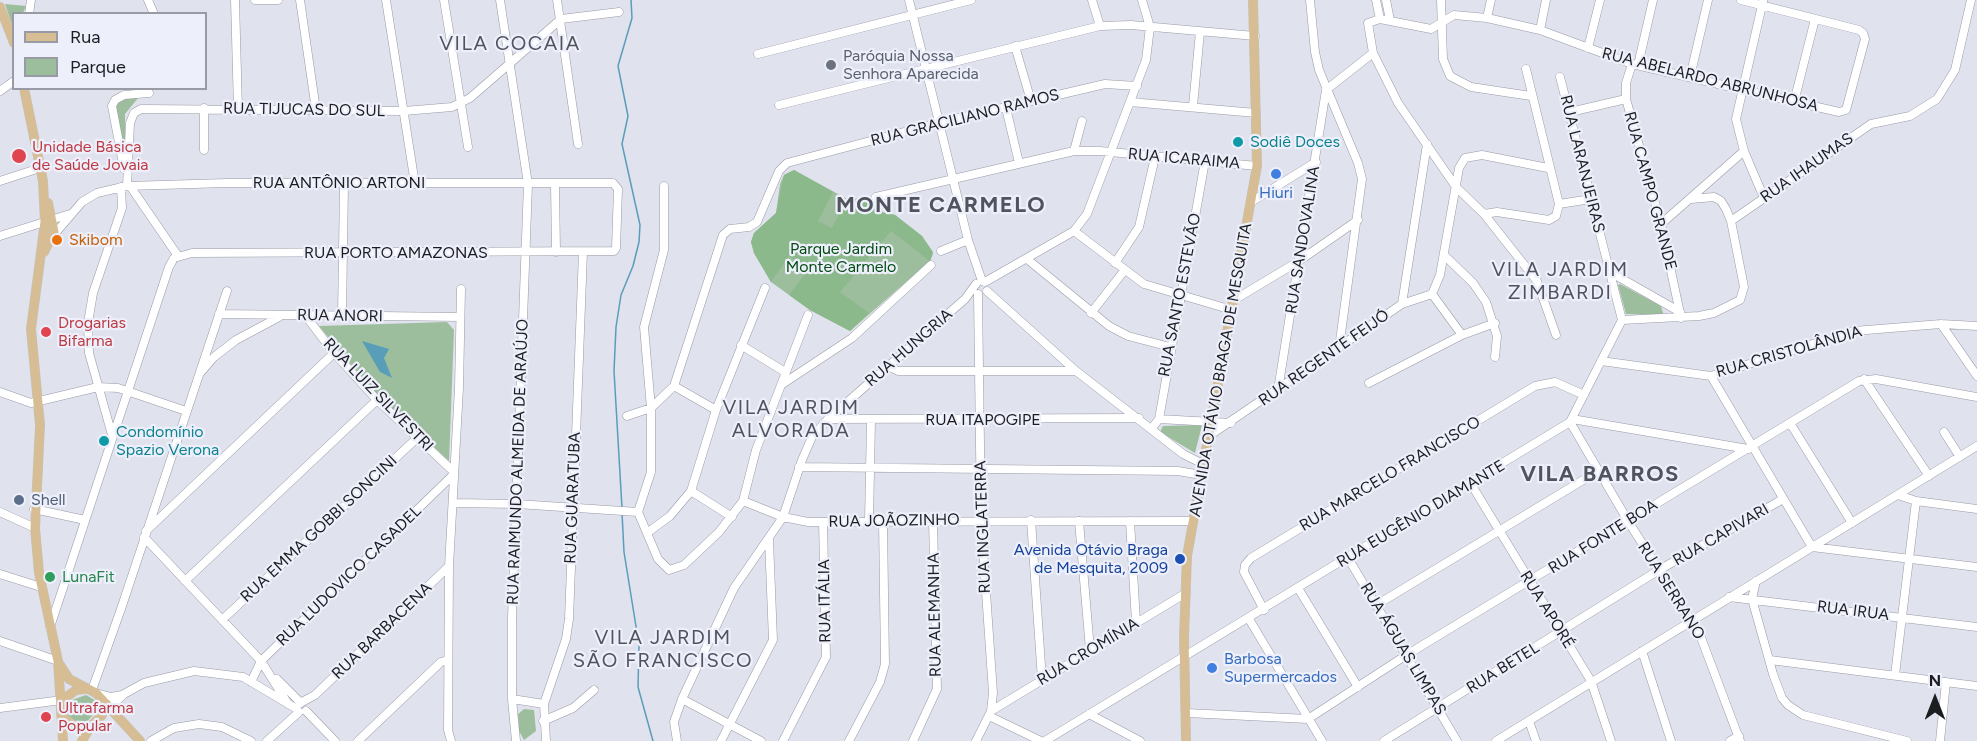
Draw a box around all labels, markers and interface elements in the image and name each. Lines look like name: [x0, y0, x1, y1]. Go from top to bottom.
legend: [12, 12, 207, 90]
text: Rua: [70, 26, 101, 48]
district label: VILA COCAIA: [439, 32, 581, 56]
street label: RUA ABELARDO ABRUNHOSA: [1600, 44, 1820, 116]
place label: Paróquia Nossa Senhora Aparecida: [843, 46, 979, 84]
text: Parque: [70, 56, 126, 78]
marker: Paróquia Nossa Senhora Aparecida: [824, 58, 838, 72]
street label: RUA GRACILIANO RAMOS: [869, 85, 1061, 151]
street label: RUA LARANJEIRAS: [1556, 93, 1608, 235]
street label: RUA TIJUCAS DO SUL: [223, 99, 385, 121]
street label: RUA CAMPO GRANDE: [1620, 110, 1680, 272]
street label: RUA IHAUMAS: [1757, 129, 1857, 207]
place label: Sodiê Doces: [1250, 132, 1340, 152]
marker: Sodiê Doces: [1231, 135, 1245, 149]
place label: Unidade Básica de Saúde Jovaia: [32, 137, 149, 175]
street label: RUA ICARAIMA: [1127, 145, 1241, 173]
marker: Unidade Básica de Saúde Jovaia: [10, 147, 28, 165]
street label: RUA SANDOVALINA: [1282, 165, 1324, 315]
marker: Hiuri: [1269, 167, 1283, 181]
street label: RUA ANTÔNIO ARTONI: [253, 173, 425, 193]
place label: Hiuri: [1259, 183, 1293, 203]
district label: MONTE CARMELO: [836, 193, 1046, 219]
street label: RUA SANTO ESTEVÃO: [1155, 212, 1205, 378]
street label: AVENIDA OTÁVIO BRAGA DE MESQUITA: [1186, 222, 1256, 518]
place label: Skibom: [69, 230, 123, 250]
marker: Skibom: [50, 233, 64, 247]
park label: Parque Jardim Monte Carmelo: [786, 239, 896, 277]
street label: RUA PORTO AMAZONAS: [304, 243, 488, 263]
district label: VILA JARDIM ZIMBARDI: [1491, 258, 1629, 305]
street label: RUA HUNGRIA: [862, 305, 956, 391]
street label: RUA ANORI: [297, 306, 383, 326]
street label: RUA REGENTE FEIJÓ: [1255, 306, 1393, 410]
place label: Drogarias Bifarma: [58, 313, 126, 351]
street label: RUA RAIMUNDO ALMEIDA DE ARAÚJO: [503, 319, 533, 605]
street label: RUA CRISTOLÂNDIA: [1714, 322, 1864, 382]
marker: Drogarias Bifarma: [39, 325, 53, 339]
street label: RUA LUIZ SILVESTRI: [319, 334, 437, 456]
district label: VILA JARDIM ALVORADA: [722, 396, 860, 443]
street label: RUA ITAPOGIPE: [925, 410, 1041, 430]
street label: RUA MARCELO FRANCISCO: [1296, 412, 1484, 536]
place label: Condomínio Spazio Verona: [116, 422, 219, 460]
street label: RUA GUARATUBA: [561, 432, 585, 564]
marker: Condomínio Spazio Verona: [97, 434, 111, 448]
street label: RUA EMMA GOBBI SONCINI: [237, 451, 401, 607]
street label: RUA EUGÊNIO DIAMANTE: [1333, 456, 1509, 572]
street label: RUA INGLATERRA: [971, 460, 995, 594]
district label: VILA BARROS: [1520, 462, 1680, 488]
place label: Shell: [31, 490, 66, 510]
marker: Shell: [12, 493, 26, 507]
street label: RUA FONTE BOA: [1545, 496, 1661, 578]
street label: RUA CAPIVARI: [1670, 500, 1772, 570]
street label: RUA LUDOVICO CASADEL: [272, 502, 426, 650]
street label: RUA JOÃOZINHO: [828, 510, 960, 532]
street label: RUA SERRANO: [1633, 539, 1709, 643]
place label: Avenida Otávio Braga de Mesquita, 2009: [1014, 540, 1168, 578]
marker: Avenida Otávio Braga de Mesquita, 2009: [1173, 552, 1187, 566]
street label: RUA ALEMANHA: [924, 553, 946, 677]
street label: RUA ITÁLIA: [815, 559, 835, 643]
place label: LunaFit: [62, 567, 115, 587]
street label: RUA APORÉ: [1516, 568, 1578, 652]
marker: LunaFit: [43, 570, 57, 584]
street label: RUA BARBACENA: [328, 579, 436, 683]
street label: RUA ÁGUAS LIMPAS: [1356, 579, 1450, 719]
street label: RUA IRUA: [1816, 597, 1890, 625]
street label: RUA CROMÍNIA: [1034, 614, 1142, 690]
district label: VILA JARDIM SÃO FRANCISCO: [573, 626, 753, 673]
street label: RUA BETEL: [1463, 638, 1543, 698]
place label: Barbosa Supermercados: [1224, 649, 1337, 687]
marker: Barbosa Supermercados: [1205, 661, 1219, 675]
north arrow: [1905, 669, 1965, 729]
text: N: [1929, 671, 1941, 690]
place label: Ultrafarma Popular: [58, 698, 134, 736]
marker: Ultrafarma Popular: [39, 710, 53, 724]

